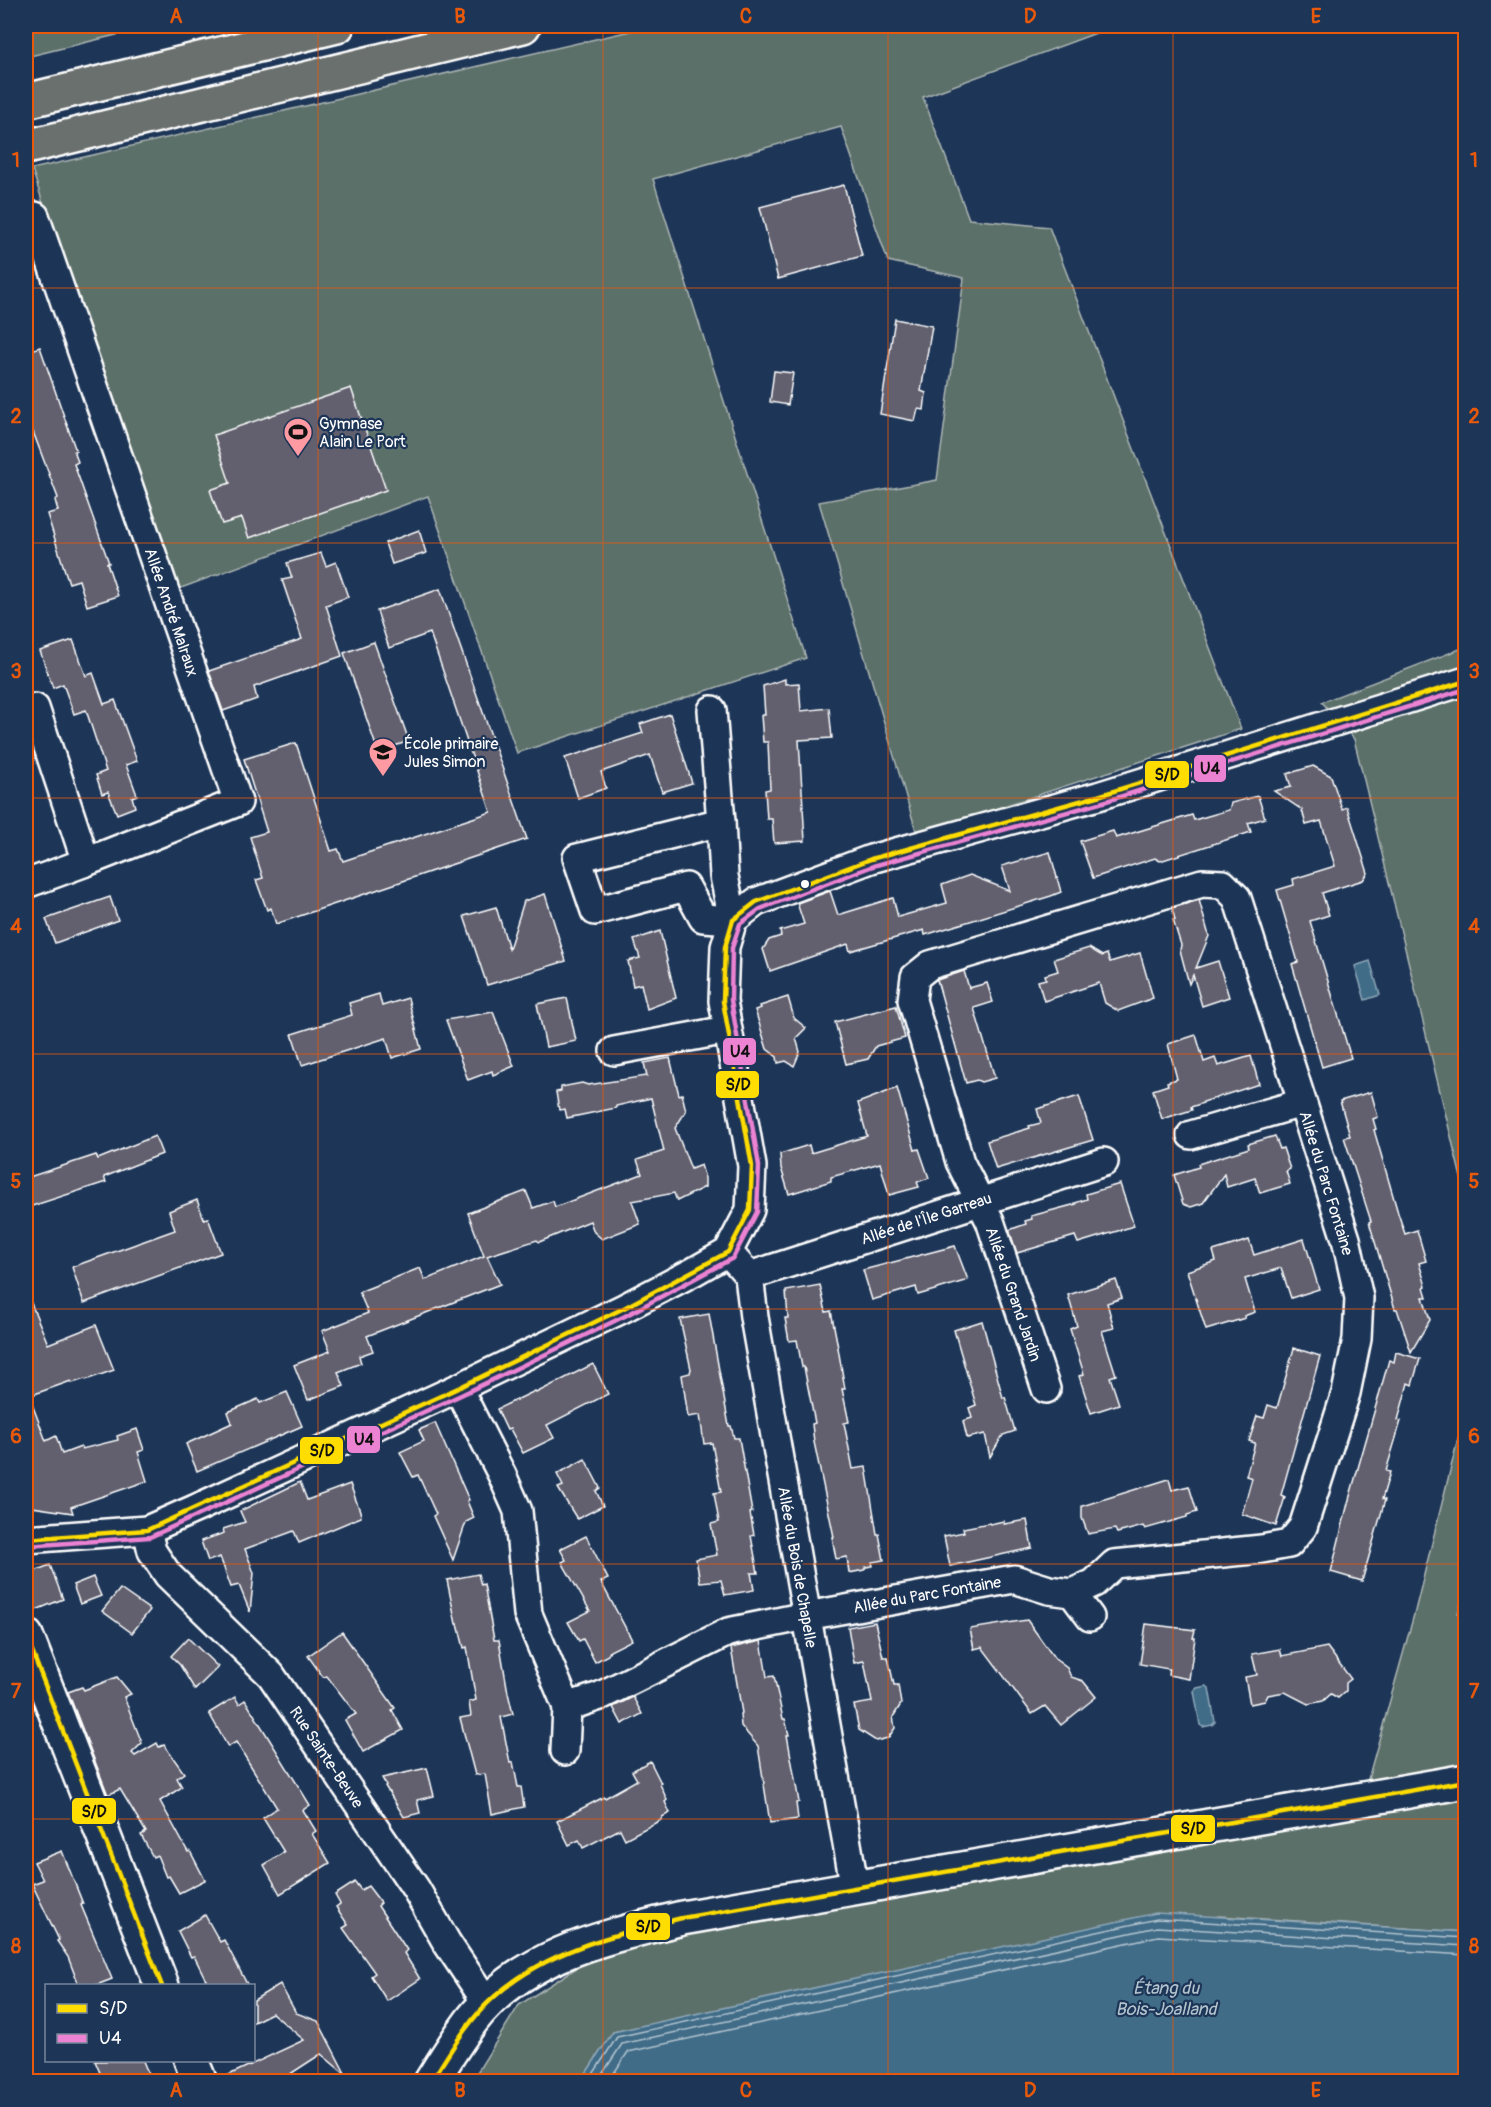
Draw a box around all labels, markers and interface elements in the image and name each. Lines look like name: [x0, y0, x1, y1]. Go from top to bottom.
text: A: [170, 4, 183, 29]
text: B: [454, 4, 466, 29]
text: C: [740, 4, 752, 29]
text: D: [1024, 4, 1037, 29]
text: E: [1311, 4, 1322, 29]
text: 1: [12, 148, 20, 173]
text: 1: [1470, 148, 1478, 173]
text: 2: [10, 404, 22, 429]
text: 2: [1468, 404, 1480, 429]
place label: Gymnase Alain Le Port: [319, 414, 406, 452]
sports icon: Gymnase Alain Le Port: [282, 416, 314, 458]
street label: Allée André Malraux: [140, 545, 202, 679]
text: 3: [10, 659, 22, 684]
text: 3: [1468, 659, 1480, 684]
place label: École primaire Jules Simon: [404, 734, 498, 772]
school or university icon: École primaire Jules Simon: [367, 736, 399, 778]
line badge: U4: [1193, 754, 1227, 783]
text: U4: [1200, 759, 1221, 779]
line badge: S/D: [1144, 760, 1190, 789]
text: S/D: [1154, 765, 1180, 785]
unlabelled marker: [799, 878, 811, 890]
text: 4: [10, 914, 22, 939]
text: 4: [1468, 914, 1480, 939]
line badge: U4: [722, 1037, 757, 1066]
text: U4: [730, 1042, 751, 1062]
line badge: S/D: [715, 1070, 760, 1099]
text: S/D: [725, 1075, 751, 1095]
street label: Allée du Parc Fontaine: [1295, 1109, 1358, 1258]
text: 5: [11, 1169, 22, 1194]
text: 5: [1469, 1169, 1480, 1194]
street label: Allée de l'Île Garreau: [858, 1188, 994, 1250]
street label: Allée du Grand Jardin: [981, 1224, 1045, 1364]
text: 6: [10, 1424, 22, 1449]
text: 6: [1468, 1424, 1480, 1449]
line badge: U4: [346, 1425, 381, 1454]
text: U4: [354, 1430, 375, 1450]
line badge: S/D: [299, 1436, 344, 1465]
text: S/D: [309, 1441, 335, 1461]
street label: Allée du Bois de Chapelle: [773, 1485, 821, 1650]
street label: Allée du Parc Fontaine: [852, 1572, 1003, 1618]
text: 7: [11, 1679, 22, 1704]
text: 7: [1469, 1679, 1480, 1704]
street label: Rue Sainte-Beuve: [285, 1703, 368, 1812]
line badge: S/D: [71, 1797, 117, 1825]
text: S/D: [81, 1802, 107, 1822]
line badge: S/D: [1170, 1814, 1216, 1843]
text: S/D: [1180, 1819, 1206, 1839]
line badge: S/D: [625, 1912, 671, 1941]
text: S/D: [635, 1917, 661, 1937]
text: 8: [11, 1934, 21, 1959]
text: 8: [1469, 1934, 1479, 1959]
water label: Étang du Bois-Joalland: [1116, 1977, 1219, 2021]
legend: [45, 1984, 255, 2062]
text: S/D: [99, 1997, 127, 2020]
text: U4: [99, 2027, 122, 2050]
text: A: [170, 2078, 183, 2103]
text: B: [454, 2078, 466, 2103]
text: C: [740, 2078, 752, 2103]
text: D: [1024, 2078, 1037, 2103]
text: E: [1311, 2078, 1322, 2103]

